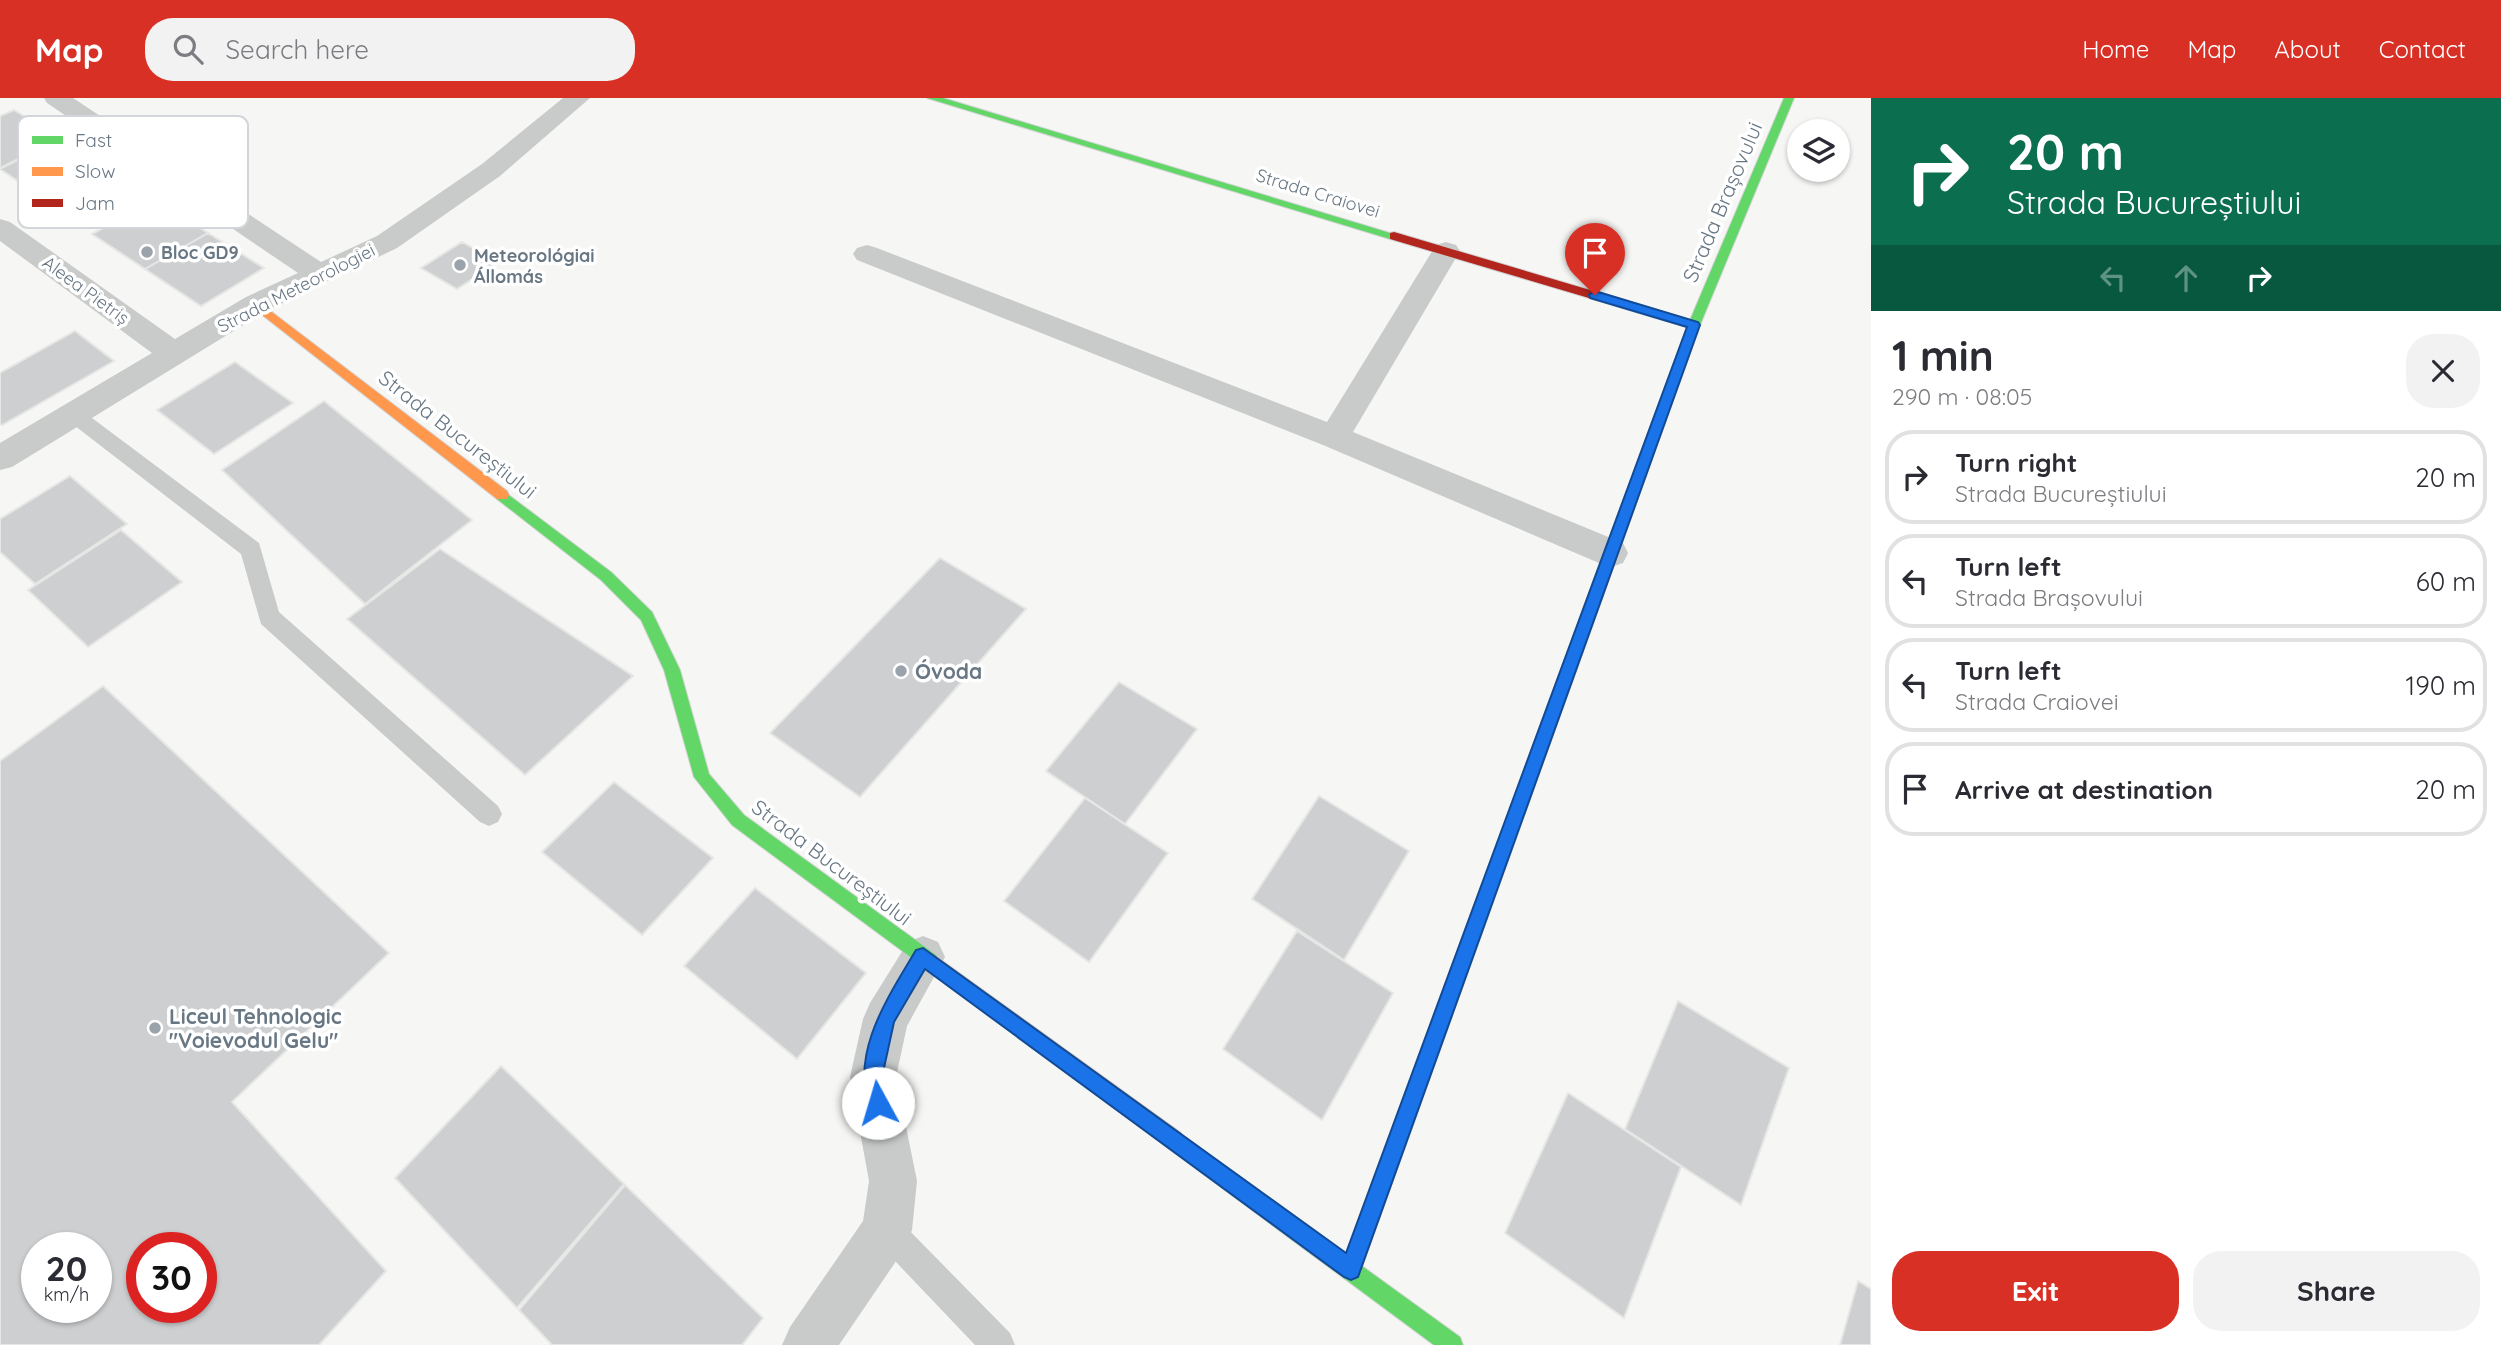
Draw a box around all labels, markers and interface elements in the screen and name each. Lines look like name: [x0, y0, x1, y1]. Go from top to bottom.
search box: [145, 18, 635, 81]
text: Map: [35, 29, 103, 70]
icon: search: [169, 30, 207, 68]
text: Search here: [225, 33, 369, 66]
text: Home: [2082, 34, 2149, 64]
text: Map: [2187, 34, 2236, 64]
text: About: [2274, 34, 2341, 64]
text: Contact: [2379, 34, 2466, 64]
legend: [18, 116, 248, 228]
street label: Strada Brașovului: [1677, 118, 1767, 286]
map controls: [1787, 119, 1850, 182]
button: layers: [1787, 119, 1850, 182]
text: 20 m: [2007, 121, 2124, 182]
icon: right: [1892, 126, 1983, 217]
text: Fast: [75, 128, 112, 152]
text: Slow: [75, 159, 116, 183]
street label: Strada Craiovei: [1253, 163, 1383, 223]
text: Strada Bucureștiului: [2007, 182, 2301, 222]
text: Jam: [75, 191, 115, 215]
pin: [1565, 223, 1625, 295]
icon: arrive: [1576, 234, 1614, 272]
street label: Strada Meteorologiei: [213, 238, 379, 338]
place label: Bloc GD9: [161, 241, 239, 264]
marker: Bloc GD9: [139, 244, 155, 260]
place label: Meteorológiai Állomás: [474, 244, 595, 288]
street label: Aleea Pietriș: [38, 251, 134, 329]
marker: Meteorológiai Állomás: [452, 257, 468, 273]
icon: left: [2094, 259, 2132, 297]
icon: ahead: [2167, 259, 2205, 297]
icon: right: [2240, 259, 2278, 297]
text: 1 min: [1892, 329, 1994, 382]
button: close: [2406, 334, 2480, 408]
street label: Strada Bucureștiului: [374, 364, 542, 504]
text: 290 m · 08:05: [1892, 382, 2032, 411]
text: Turn right: [1955, 446, 2077, 479]
icon: right: [1896, 458, 1934, 496]
text: 20 m: [2415, 461, 2476, 494]
text: Strada Bucureștiului: [1955, 479, 2167, 508]
text: Turn left: [1955, 550, 2062, 583]
icon: left: [1896, 562, 1934, 600]
text: 60 m: [2416, 565, 2476, 598]
text: Strada Brașovului: [1955, 583, 2143, 612]
text: Turn left: [1955, 654, 2062, 687]
place label: Óvoda: [915, 658, 982, 684]
marker: Óvoda: [893, 663, 909, 679]
icon: left: [1896, 666, 1934, 704]
text: 190 m: [2406, 669, 2476, 702]
text: Strada Craiovei: [1955, 687, 2119, 716]
icon: arrive: [1896, 770, 1934, 808]
text: Arrive at destination: [1955, 773, 2213, 806]
text: 20 m: [2415, 773, 2476, 806]
street label: Strada Bucureștiului: [747, 793, 917, 931]
place label: Liceul Tehnologic "Voievodul Gelu": [169, 1003, 342, 1053]
marker: Liceul Tehnologic "Voievodul Gelu": [147, 1020, 163, 1036]
position arrow: [841, 1066, 915, 1140]
speed limit sign: 30: [126, 1232, 217, 1323]
text: 20: [46, 1246, 87, 1290]
button: Exit: [1892, 1251, 2179, 1331]
button: Share: [2193, 1251, 2480, 1331]
text: km/h: [44, 1283, 89, 1306]

